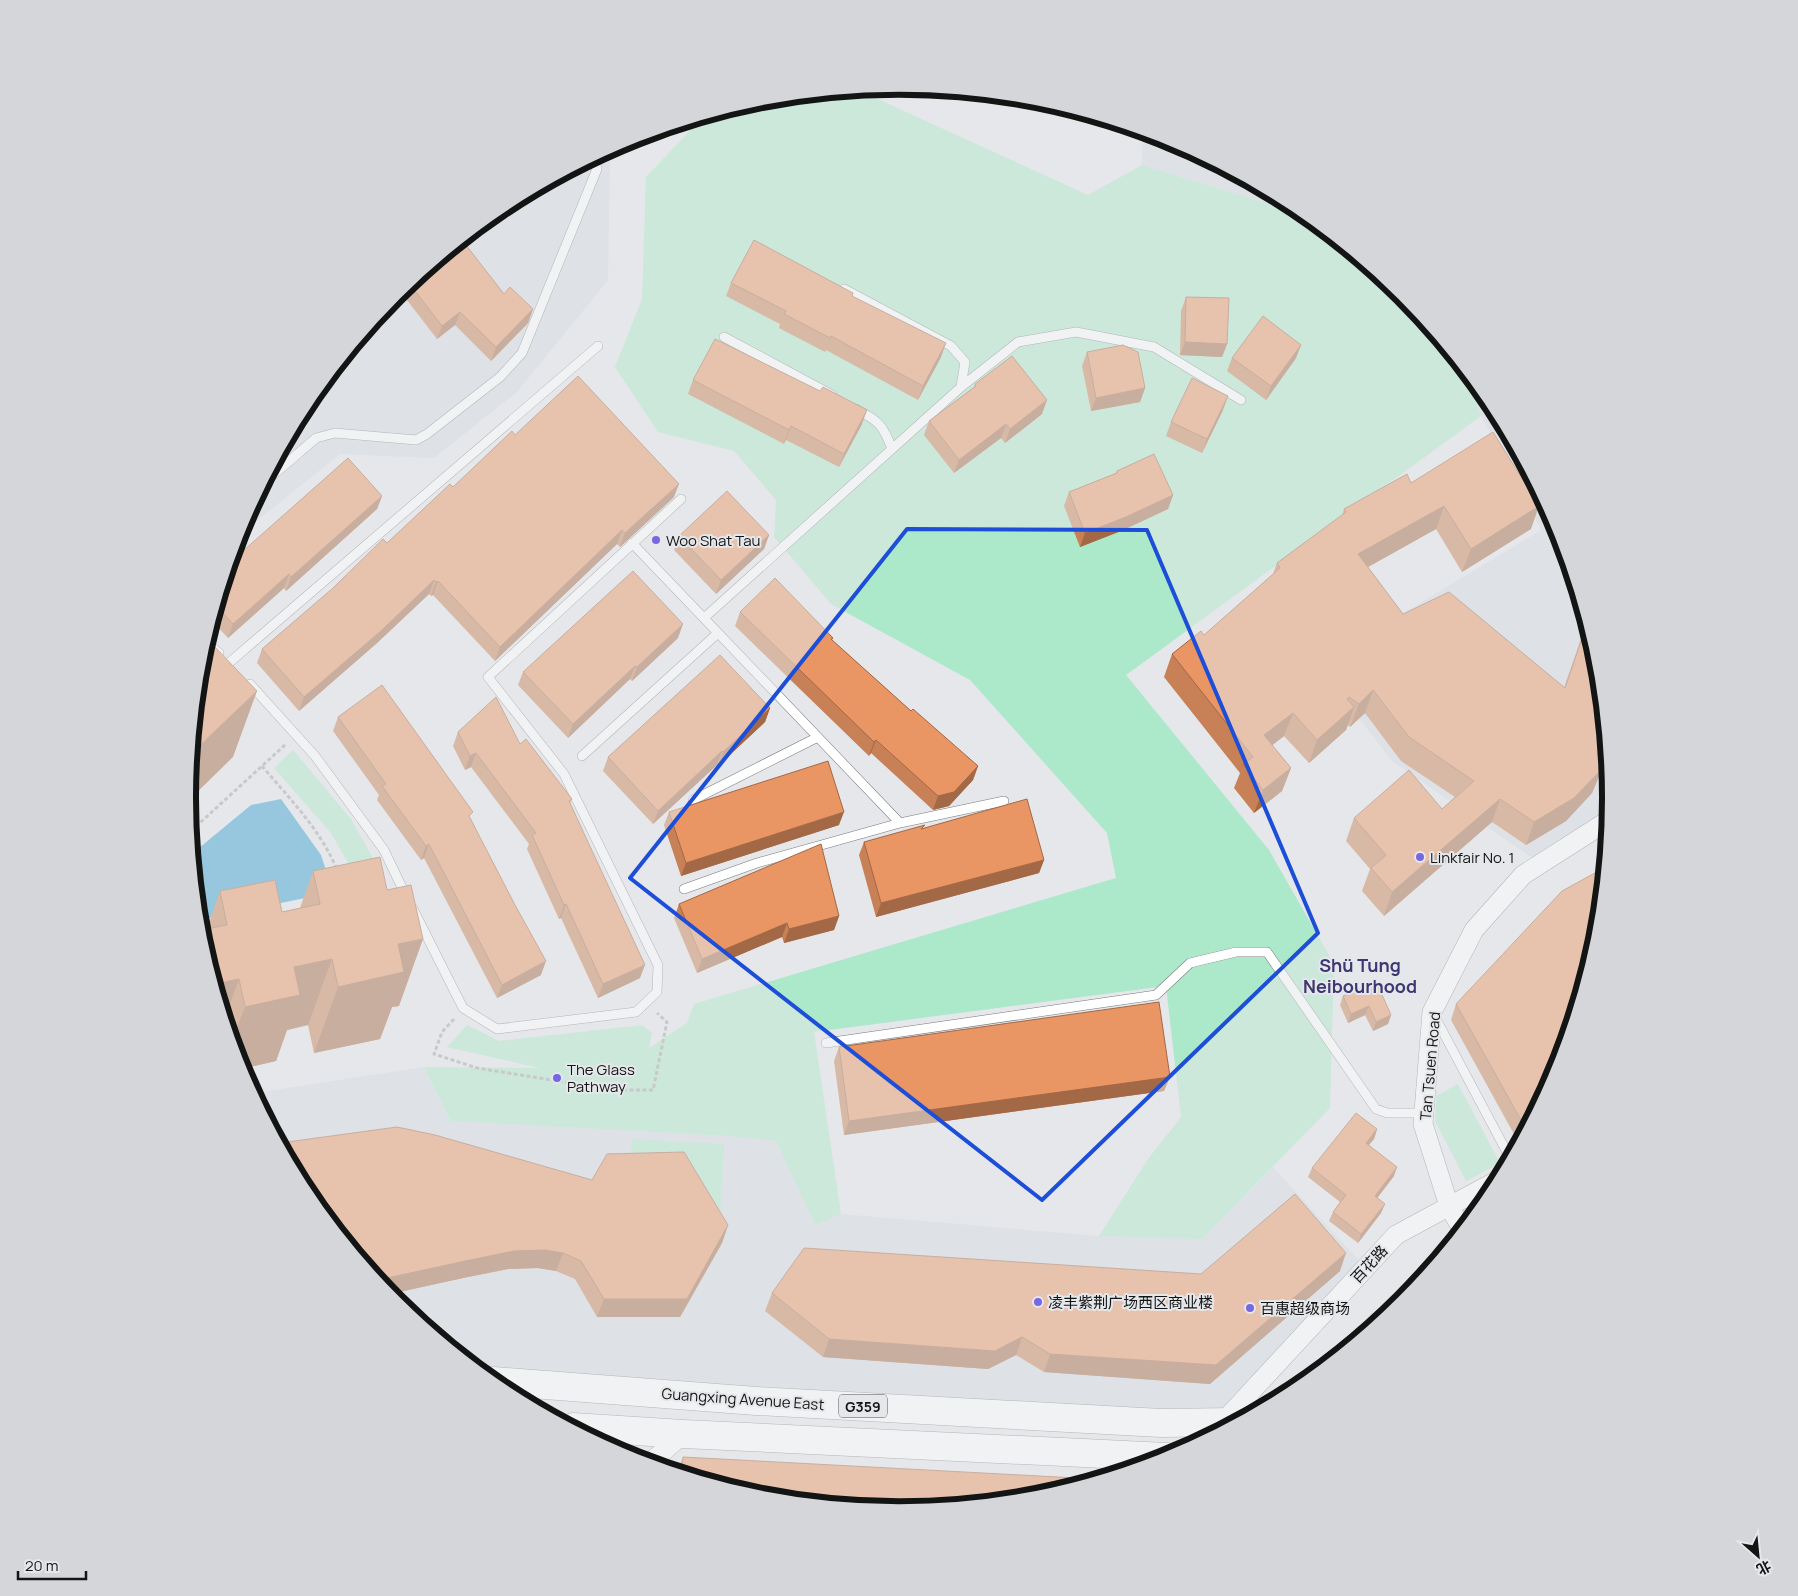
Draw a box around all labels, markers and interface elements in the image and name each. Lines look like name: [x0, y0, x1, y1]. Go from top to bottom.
place label: Woo Shat Tau: [666, 530, 761, 551]
marker: Woo Shat Tau: [650, 534, 662, 546]
place label: Linkfair No. 1: [1430, 847, 1514, 868]
marker: Linkfair No. 1: [1414, 851, 1426, 863]
district label: Shü Tung Neibourhood: [1303, 953, 1417, 998]
street label: Tan Tsuen Road: [1415, 1011, 1445, 1121]
place label: The Glass Pathway: [567, 1059, 635, 1097]
marker: The Glass Pathway: [551, 1072, 563, 1084]
street label: 百花路: [1346, 1240, 1392, 1288]
place label: 凌丰紫荆广场西区商业楼: [1048, 1292, 1213, 1313]
marker: 凌丰紫荆广场西区商业楼: [1032, 1296, 1044, 1308]
place label: 百惠超级商场: [1260, 1298, 1350, 1319]
marker: 百惠超级商场: [1244, 1302, 1256, 1314]
street label: Guangxing Avenue East: [661, 1383, 825, 1415]
road number: G359: [839, 1394, 887, 1418]
north arrow: [1733, 1531, 1783, 1581]
scale bar: [18, 1548, 85, 1580]
text: 20 m: [25, 1555, 58, 1576]
text: 北: [1754, 1556, 1775, 1580]

